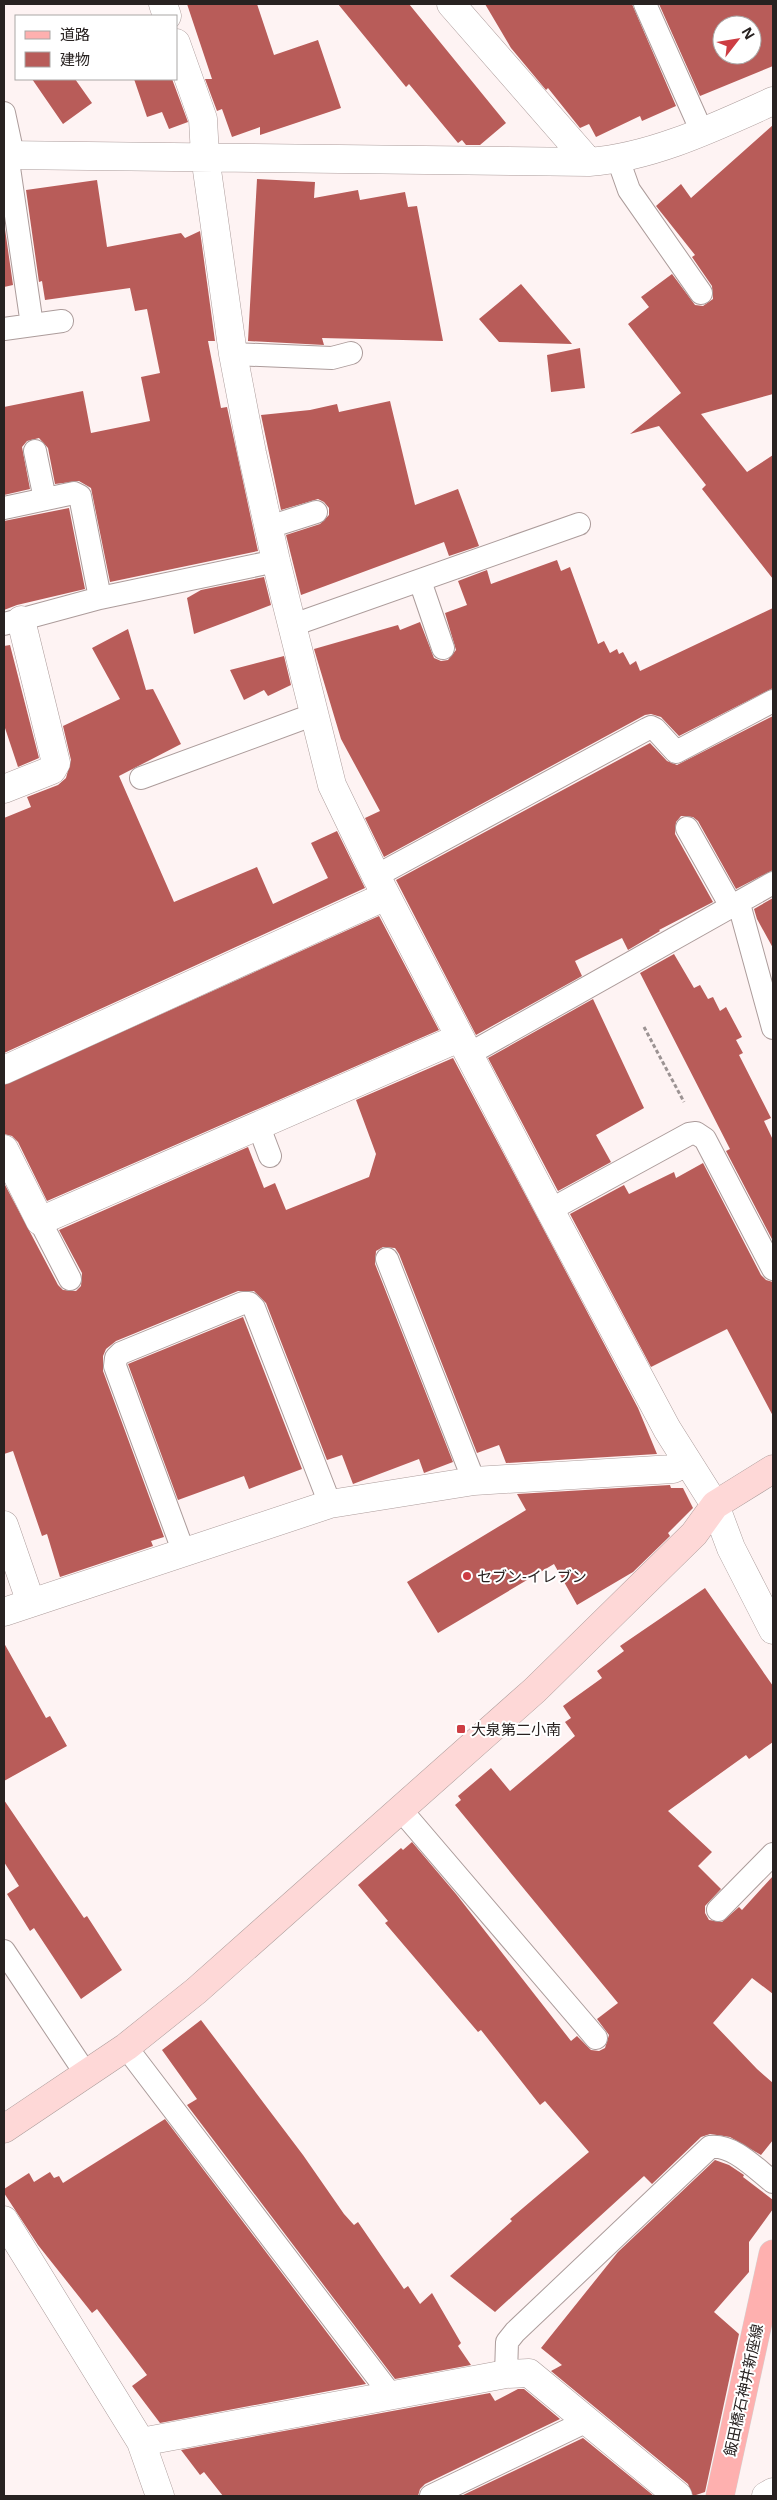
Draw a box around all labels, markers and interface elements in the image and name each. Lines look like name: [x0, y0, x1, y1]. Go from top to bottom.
legend: [15, 15, 178, 80]
north arrow: [712, 15, 762, 65]
text: N: [737, 23, 760, 43]
text: 道路: [60, 24, 90, 44]
text: 建物: [60, 49, 90, 69]
place label: セブン-イレブン: [477, 1566, 587, 1586]
marker: セブン-イレブン: [461, 1570, 473, 1582]
place label: 大泉第二小南: [471, 1719, 561, 1739]
marker: 大泉第二小南: [455, 1723, 467, 1735]
street label: 飯田橋石神井新座線: [719, 2322, 767, 2458]

